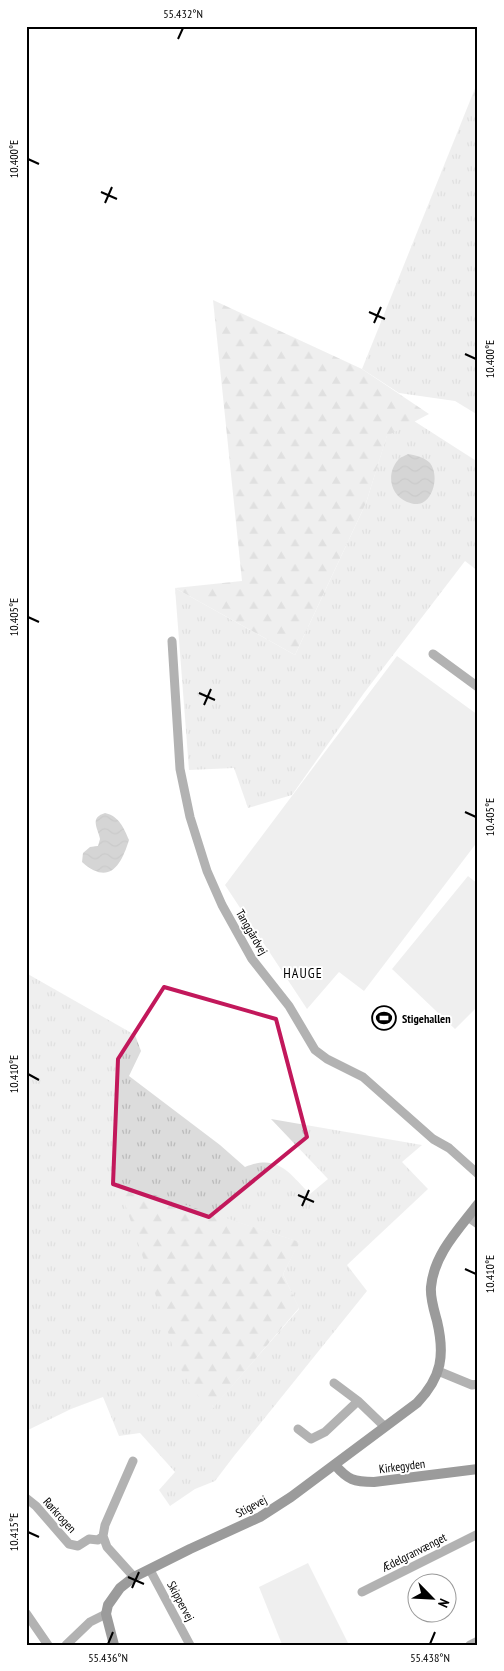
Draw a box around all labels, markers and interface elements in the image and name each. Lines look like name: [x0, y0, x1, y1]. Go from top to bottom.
text: 55.432°N: [163, 6, 203, 21]
text: 10.400°E: [6, 140, 21, 178]
text: 10.400°E: [482, 340, 497, 378]
text: 10.405°E: [6, 598, 21, 636]
text: 10.405°E: [482, 798, 497, 836]
street label: Tanggårdvej: [233, 906, 271, 958]
district label: HAUGE: [283, 964, 323, 982]
sports icon: Stigehallen: [371, 1005, 397, 1031]
place label: Stigehallen: [402, 1011, 451, 1026]
text: 10.410°E: [6, 1055, 21, 1093]
text: 10.410°E: [482, 1255, 497, 1293]
street label: Kirkegyden: [378, 1456, 426, 1476]
street label: Stigevej: [233, 1492, 269, 1520]
street label: Rørkrogen: [40, 1494, 80, 1536]
text: 10.415°E: [6, 1513, 21, 1551]
street label: Ædelgranvænget: [378, 1529, 450, 1575]
north arrow: [406, 1574, 456, 1624]
street label: Skippervej: [164, 1578, 198, 1624]
text: N: [434, 1596, 454, 1610]
text: 55.436°N: [88, 1650, 128, 1665]
text: 55.438°N: [410, 1650, 450, 1665]

